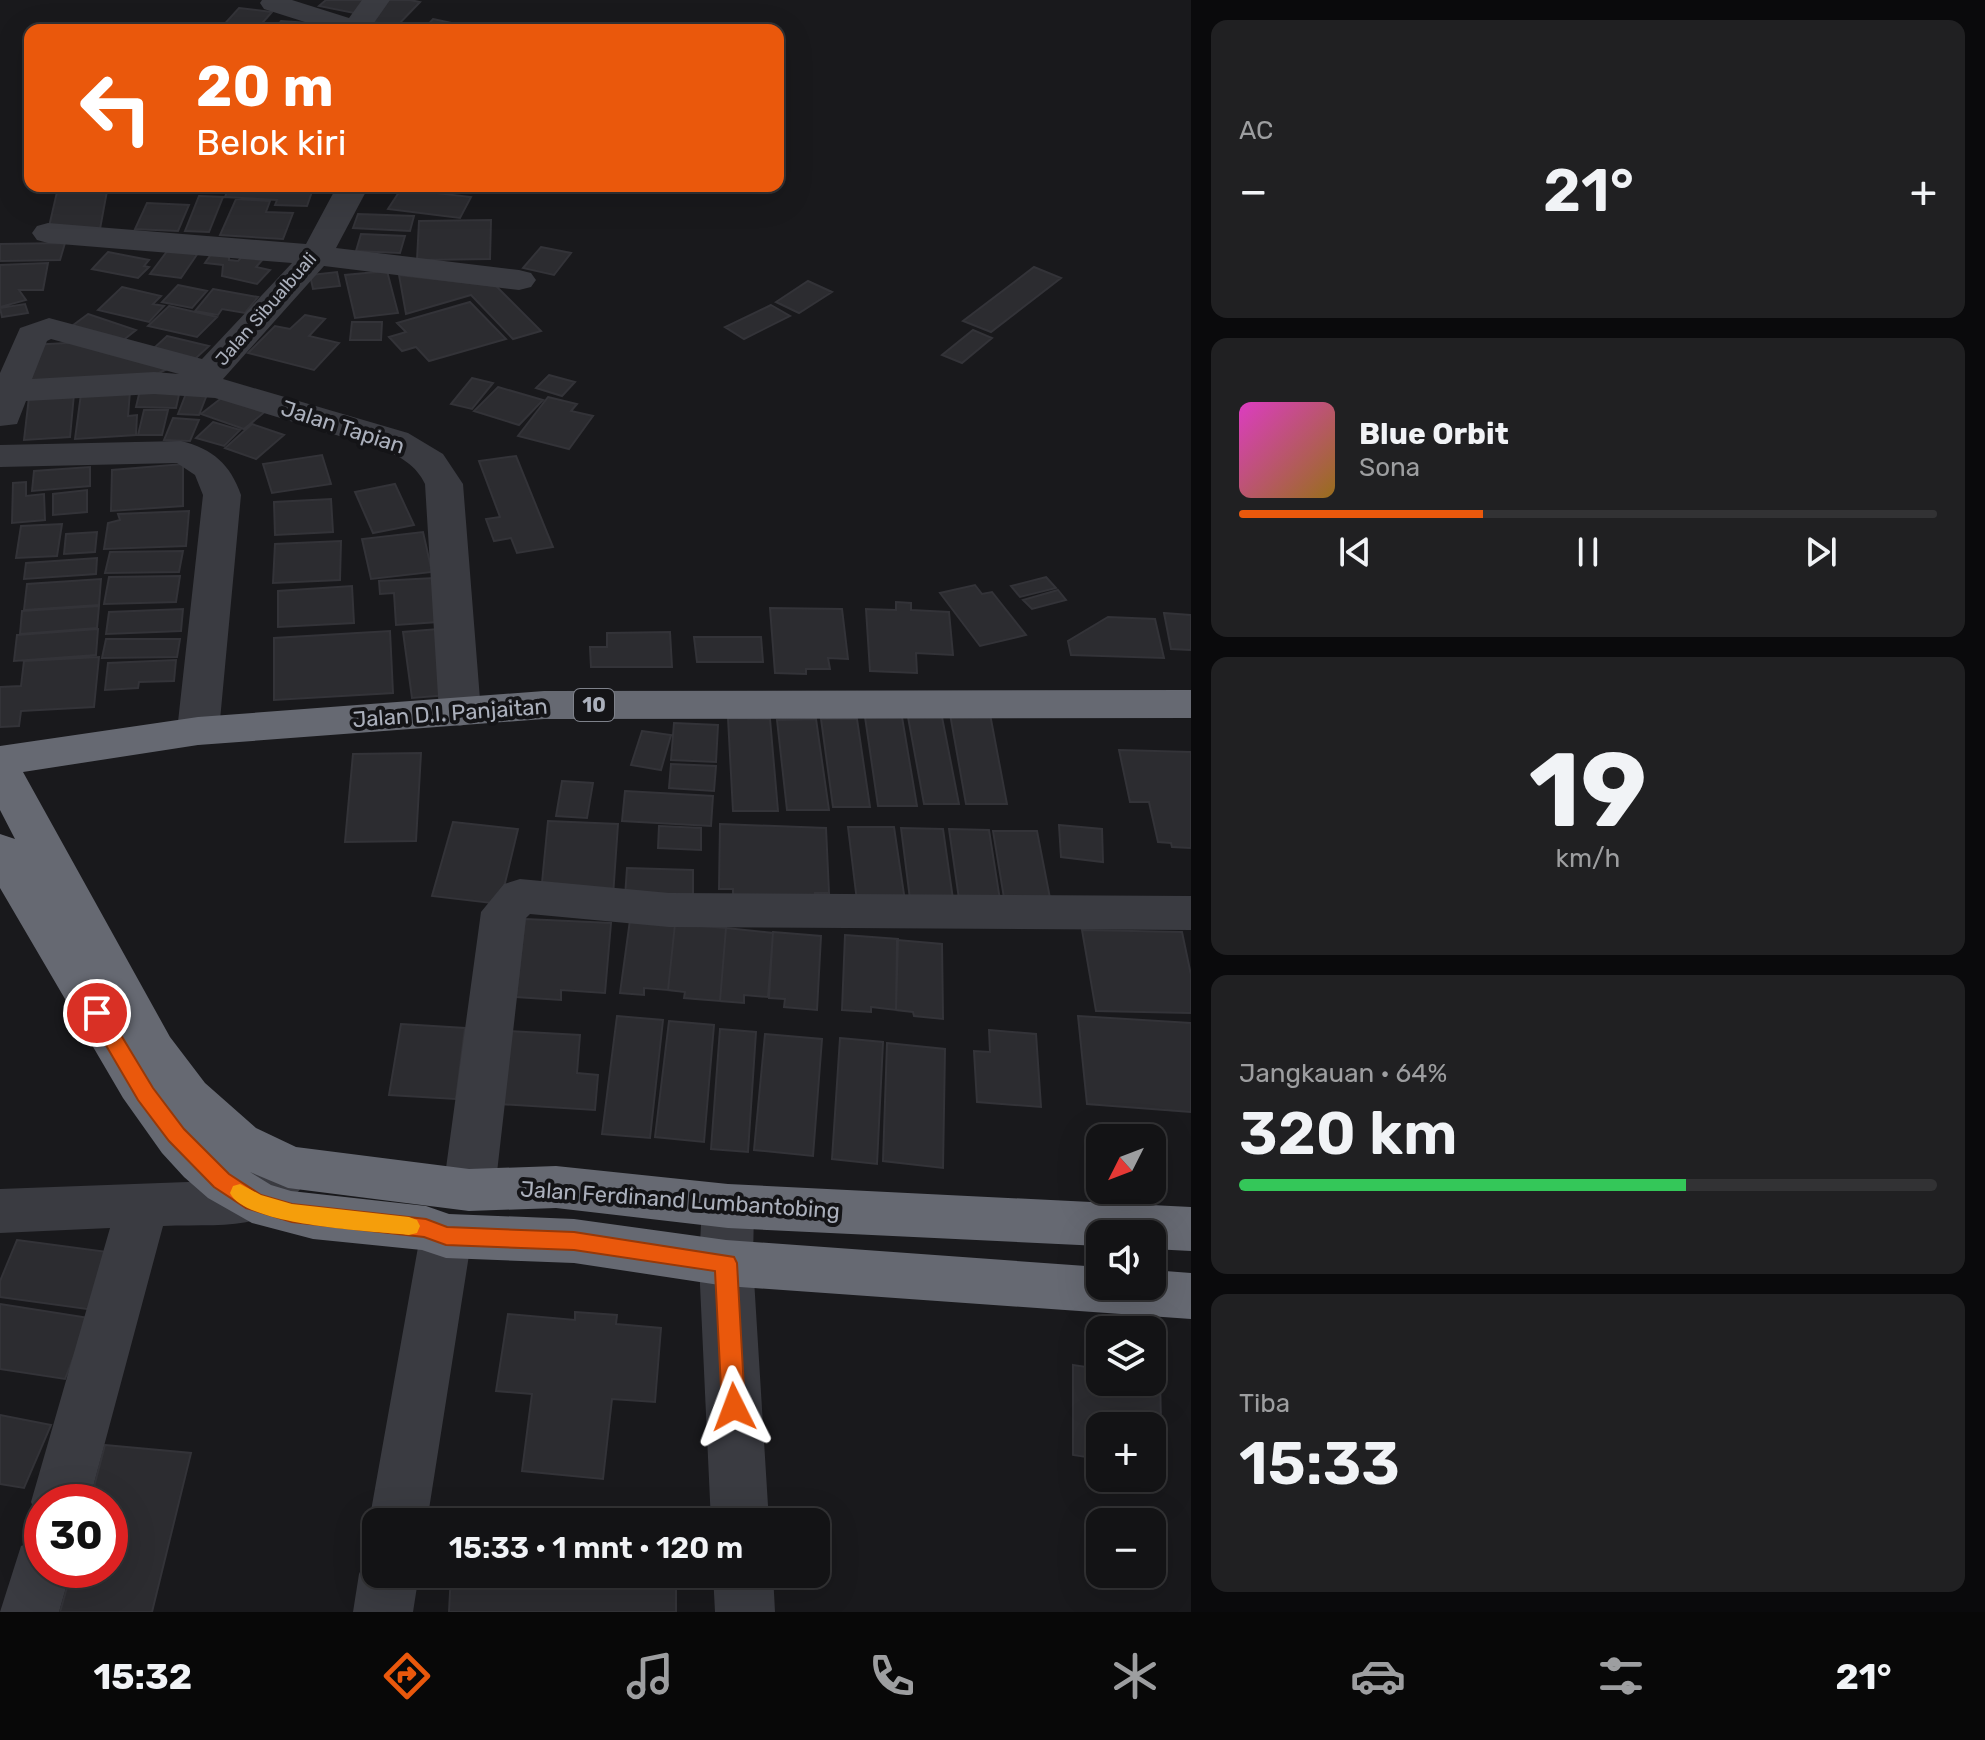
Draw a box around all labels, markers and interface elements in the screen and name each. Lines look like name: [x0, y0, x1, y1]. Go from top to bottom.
text: 20 m: [196, 54, 334, 120]
icon: left: [64, 56, 168, 160]
text: AC: [1239, 115, 1273, 146]
text: Belok kiri: [196, 121, 346, 164]
text: 21°: [1543, 155, 1634, 226]
text: −: [1239, 165, 1268, 217]
text: +: [1910, 165, 1937, 217]
street label: Jalan Sibualbuali: [211, 248, 321, 370]
street label: Jalan Tapian: [278, 394, 408, 460]
text: Blue Orbit: [1359, 416, 1509, 452]
text: Sona: [1359, 452, 1420, 483]
icon: previous: [1333, 530, 1377, 574]
icon: pause: [1566, 530, 1610, 574]
icon: next: [1799, 530, 1843, 574]
road number: 10: [574, 689, 614, 721]
street label: Jalan D.I. Panjaitan: [351, 693, 549, 733]
text: 19: [1529, 729, 1647, 852]
text: km/h: [1556, 843, 1620, 874]
pin: [63, 979, 131, 1047]
icon: arrive: [75, 991, 119, 1035]
text: Jangkauan · 64%: [1239, 1058, 1447, 1089]
text: 320 km: [1239, 1098, 1458, 1169]
north arrow: [1086, 1124, 1166, 1204]
map controls: [1086, 1124, 1166, 1588]
street label: Jalan Ferdinand Lumbantobing: [519, 1175, 841, 1225]
button: sound: [1086, 1220, 1166, 1300]
button: layers: [1086, 1316, 1166, 1396]
position arrow: [692, 1365, 776, 1449]
text: Tiba: [1239, 1388, 1290, 1419]
button: +: [1086, 1412, 1166, 1492]
text: 15:33: [1239, 1428, 1400, 1499]
speed limit sign: 30: [24, 1484, 128, 1588]
button: −: [1086, 1508, 1166, 1588]
text: 15:33 · 1 mnt · 120 m: [449, 1530, 743, 1566]
icon: directions: [379, 1648, 435, 1704]
icon: music: [622, 1648, 678, 1704]
icon: phone: [864, 1648, 920, 1704]
icon: climate: [1107, 1648, 1163, 1704]
icon: car: [1350, 1648, 1406, 1704]
icon: filters: [1593, 1648, 1649, 1704]
text: 15:32: [93, 1655, 192, 1698]
text: 21°: [1835, 1655, 1892, 1698]

